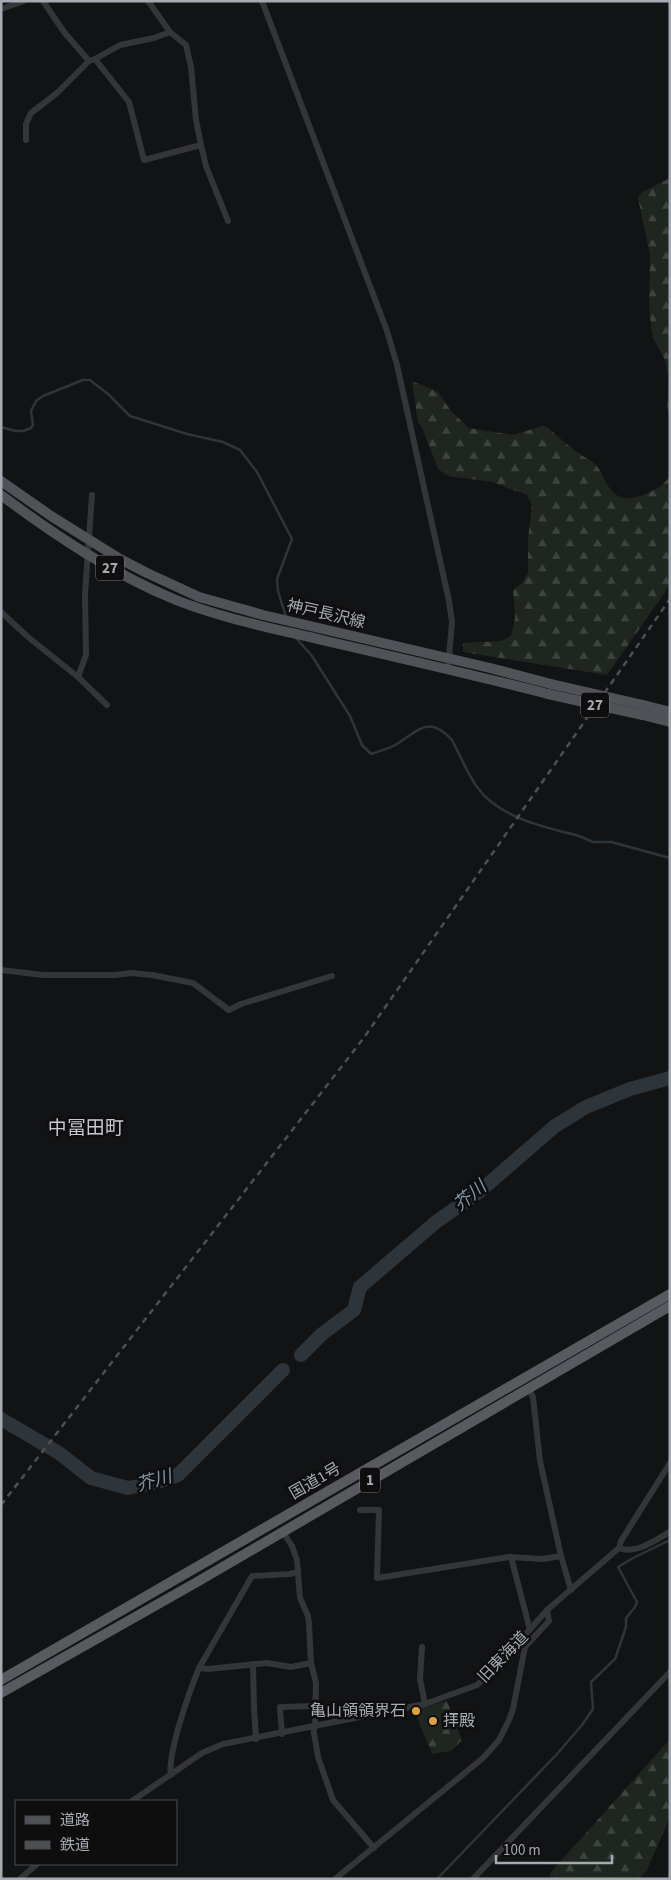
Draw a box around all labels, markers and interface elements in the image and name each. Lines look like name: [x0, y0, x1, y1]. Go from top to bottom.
road number: 27: [96, 556, 124, 580]
street label: 神戸長沢線: [285, 594, 367, 634]
road number: 27: [581, 692, 609, 718]
district label: 中冨田町: [48, 1115, 124, 1142]
water label: 芥川: [448, 1174, 493, 1217]
street label: 国道1号: [285, 1457, 345, 1505]
water label: 芥川: [133, 1463, 177, 1498]
road number: 1: [360, 1468, 380, 1492]
street label: 旧東海道: [473, 1626, 533, 1688]
place label: 亀山領領界石: [310, 1700, 406, 1722]
marker: 亀山領領界石: [410, 1705, 422, 1717]
place label: 拝殿: [443, 1710, 475, 1732]
marker: 拝殿: [427, 1715, 439, 1727]
legend: [15, 1800, 178, 1865]
text: 道路: [60, 1810, 90, 1831]
scale bar: [496, 1832, 612, 1864]
text: 鉄道: [60, 1835, 90, 1856]
text: 100 m: [503, 1840, 541, 1861]

